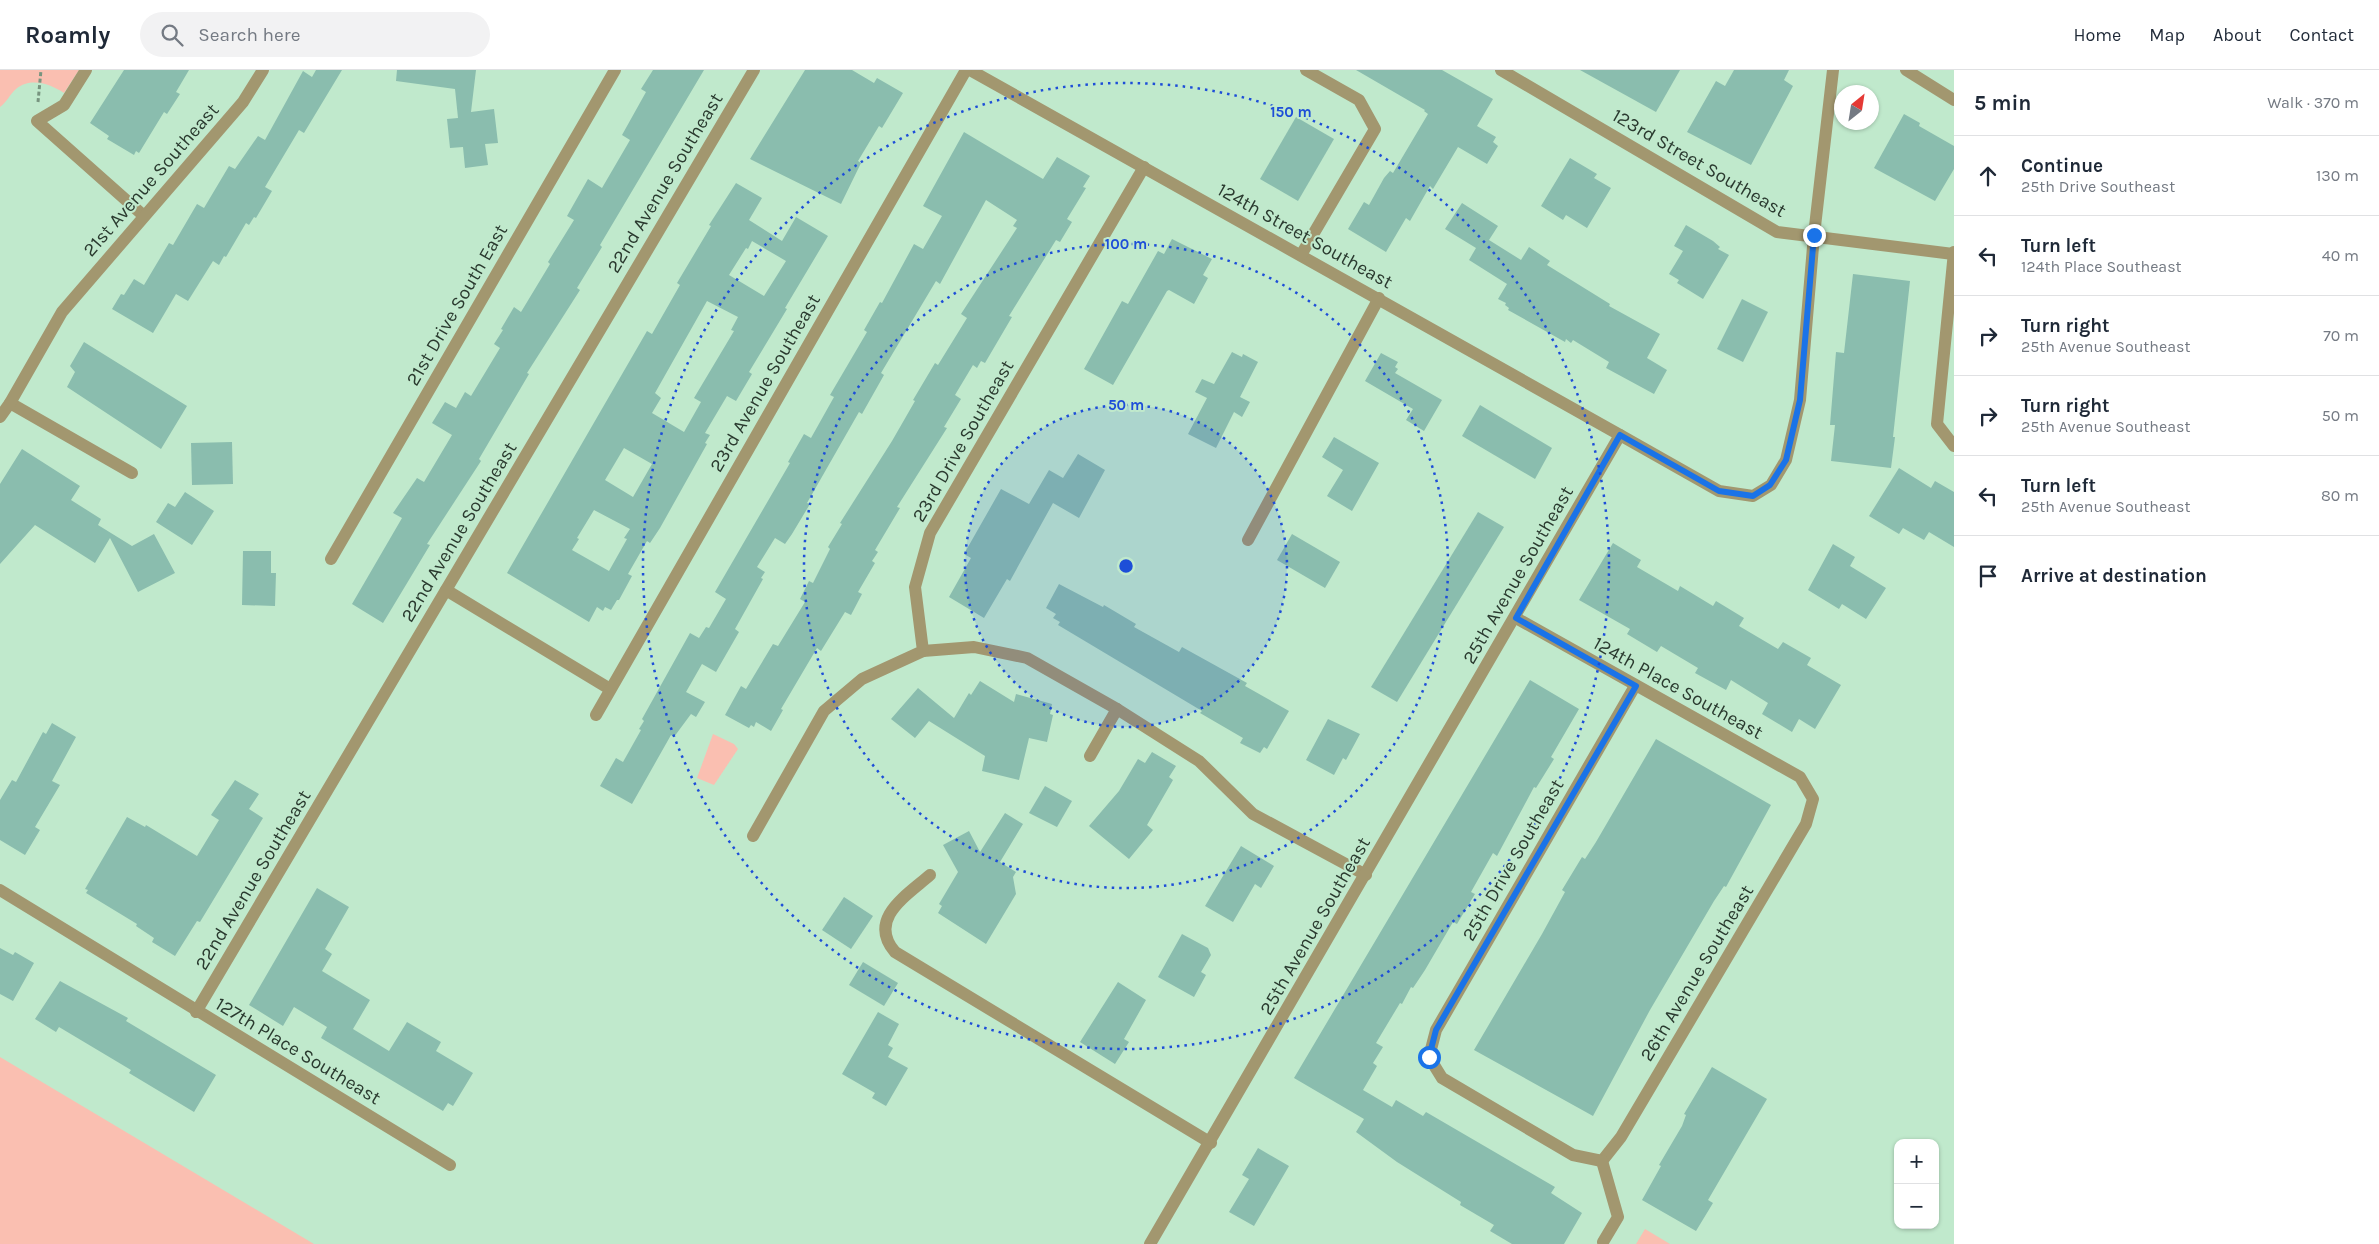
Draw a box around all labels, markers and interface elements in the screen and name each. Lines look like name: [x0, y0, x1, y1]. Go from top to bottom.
search box: [140, 12, 490, 57]
text: Roamly: [25, 21, 110, 49]
icon: search: [158, 21, 186, 49]
text: Search here: [198, 24, 300, 46]
text: Home: [2073, 24, 2121, 46]
text: Map: [2149, 24, 2185, 46]
text: About: [2213, 24, 2262, 46]
text: Contact: [2290, 24, 2354, 46]
north arrow: [1834, 85, 1879, 130]
street label: 22nd Avenue Southeast: [603, 89, 727, 277]
text: 5 min: [1974, 91, 2031, 115]
text: Walk · 370 m: [2267, 93, 2359, 112]
street label: 21st Avenue Southeast: [79, 99, 223, 261]
text: 150 m: [1270, 103, 1312, 121]
street label: 123rd Street Southeast: [1608, 104, 1790, 222]
text: Continue: [2021, 155, 2103, 177]
icon: ahead: [1974, 162, 2002, 190]
text: 130 m: [2316, 166, 2359, 185]
text: 25th Drive Southeast: [2021, 177, 2175, 196]
street label: 124th Street Southeast: [1214, 179, 1396, 293]
street label: 21st Drive South East: [402, 220, 512, 390]
route end: [1803, 224, 1826, 247]
text: 100 m: [1105, 235, 1147, 253]
text: Turn left: [2021, 235, 2096, 257]
icon: left: [1974, 242, 2002, 270]
text: 40 m: [2322, 246, 2359, 265]
text: 124th Place Southeast: [2021, 257, 2182, 276]
street label: 23rd Avenue Southeast: [705, 290, 825, 476]
text: Turn right: [2021, 315, 2110, 337]
icon: right: [1974, 322, 2002, 350]
text: 70 m: [2323, 326, 2359, 345]
text: 25th Avenue Southeast: [2021, 337, 2190, 356]
street label: 23rd Drive Southeast: [908, 356, 1018, 526]
text: Turn right: [2021, 395, 2110, 417]
text: 50 m: [1108, 396, 1144, 414]
icon: right: [1974, 402, 2002, 430]
text: 50 m: [2322, 406, 2359, 425]
text: 25th Avenue Southeast: [2021, 417, 2190, 436]
street label: 22nd Avenue Southeast: [397, 438, 521, 626]
text: Turn left: [2021, 475, 2096, 497]
street label: 25th Avenue Southeast: [1458, 482, 1578, 668]
icon: left: [1974, 482, 2002, 510]
text: 80 m: [2321, 486, 2359, 505]
text: 25th Avenue Southeast: [2021, 497, 2190, 516]
centre of rings: [1117, 557, 1135, 575]
icon: arrive: [1974, 562, 2002, 590]
text: Arrive at destination: [2021, 565, 2207, 587]
street label: 124th Place Southeast: [1589, 632, 1767, 744]
street label: 25th Drive Southeast: [1458, 775, 1568, 945]
street label: 22nd Avenue Southeast: [191, 786, 315, 974]
street label: 25th Avenue Southeast: [1255, 833, 1375, 1019]
street label: 26th Avenue Southeast: [1636, 881, 1758, 1065]
street label: 127th Place Southeast: [211, 993, 385, 1109]
route start: [1418, 1046, 1441, 1069]
map controls: [1894, 1139, 1939, 1229]
button: +: [1894, 1139, 1939, 1184]
button: −: [1894, 1184, 1939, 1229]

